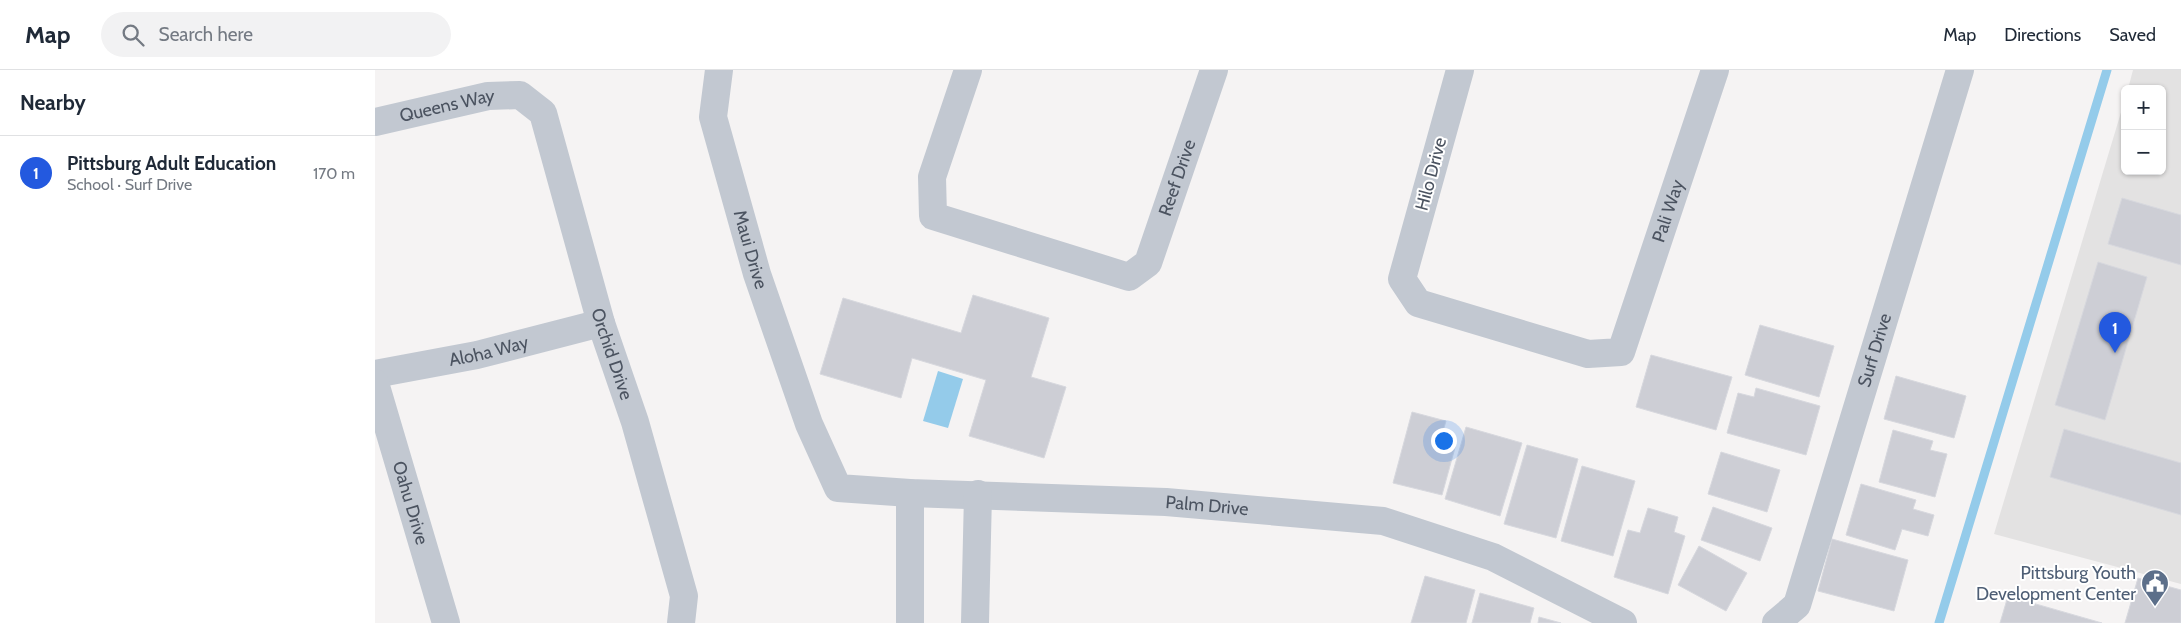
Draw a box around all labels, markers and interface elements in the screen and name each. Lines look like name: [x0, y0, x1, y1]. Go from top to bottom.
search box: [101, 12, 451, 57]
text: Map: [25, 20, 71, 49]
icon: search: [119, 21, 147, 49]
text: Search here: [159, 23, 253, 46]
text: Map: [1943, 24, 1976, 46]
text: Directions: [2004, 24, 2081, 46]
text: Saved: [2109, 24, 2156, 46]
street label: Queens Way: [397, 85, 495, 127]
map controls: [2121, 85, 2166, 175]
button: +: [2121, 85, 2166, 130]
text: Nearby: [20, 90, 86, 115]
button: −: [2121, 130, 2166, 175]
street label: Hilo Drive: [1411, 135, 1451, 213]
street label: Reef Drive: [1154, 137, 1200, 219]
text: Pittsburg Adult Education: [67, 152, 276, 175]
text: 1: [33, 164, 39, 183]
text: 170 m: [313, 164, 355, 183]
text: School · Surf Drive: [67, 175, 192, 194]
street label: Pali Way: [1647, 177, 1689, 245]
street label: Maui Drive: [729, 208, 772, 292]
street label: Orchid Drive: [586, 306, 638, 403]
street label: Surf Drive: [1853, 311, 1896, 390]
pin: 1: [2099, 312, 2131, 353]
street label: Aloha Way: [447, 331, 531, 371]
your location: [1431, 428, 1457, 454]
street label: Oahu Drive: [388, 458, 433, 547]
street label: Palm Drive: [1165, 491, 1249, 520]
place label: Pittsburg Youth Development Center: [1976, 562, 2136, 605]
public building icon: Pittsburg Youth Development Center: [2140, 568, 2170, 607]

